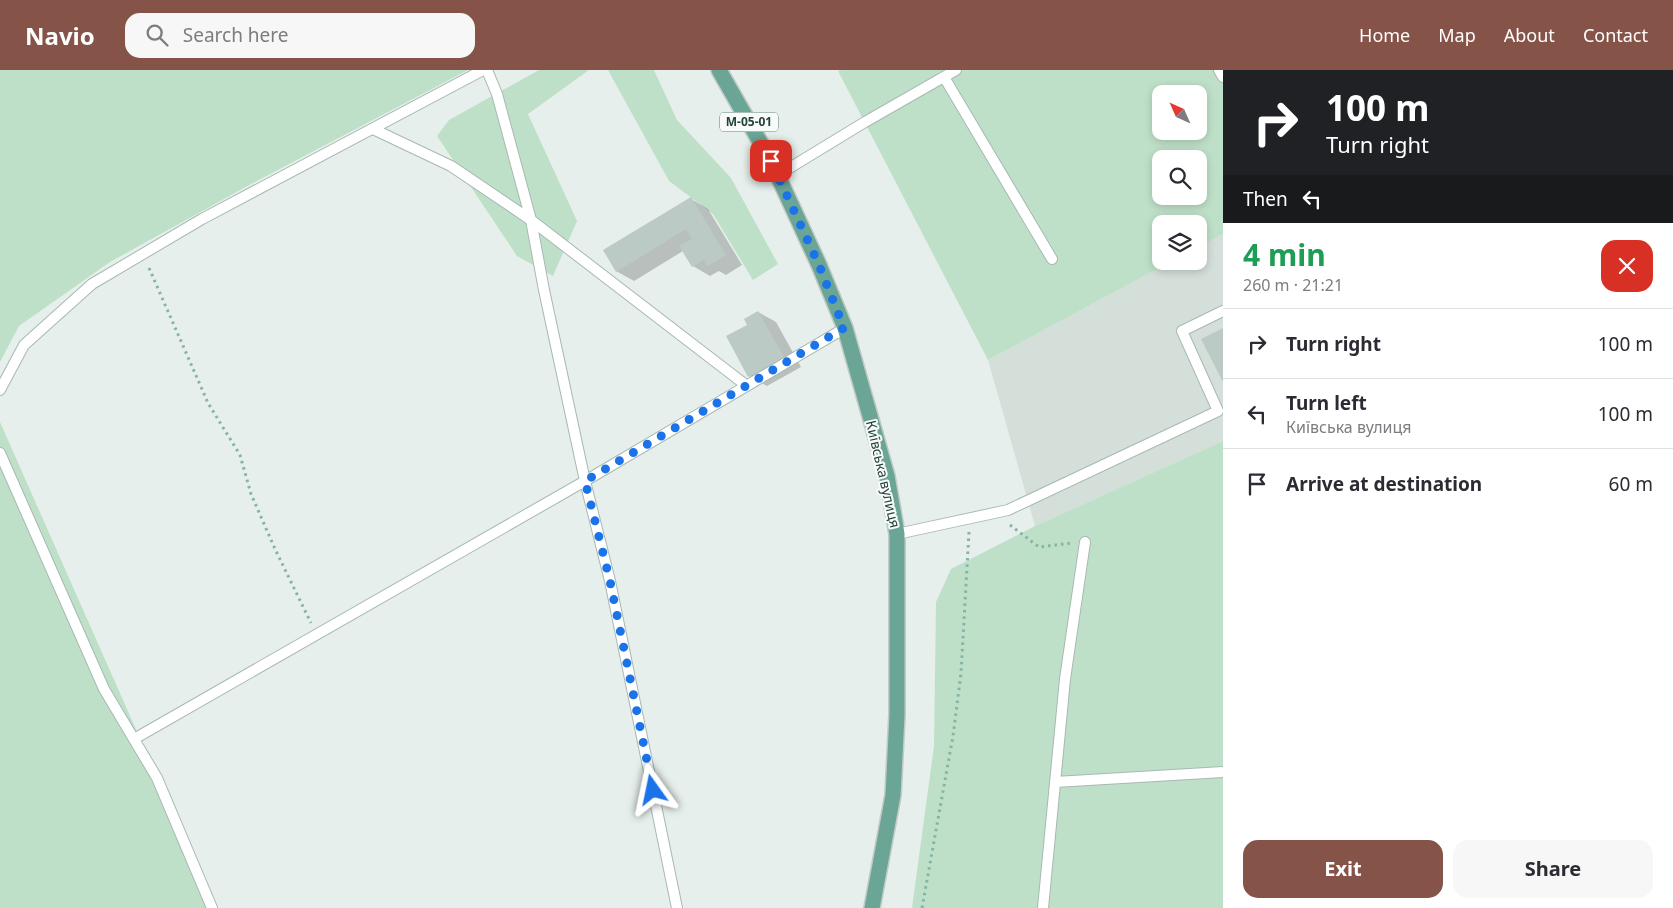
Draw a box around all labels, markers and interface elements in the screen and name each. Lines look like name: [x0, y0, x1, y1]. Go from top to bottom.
search box: [125, 13, 475, 58]
text: Navio: [25, 19, 95, 52]
icon: search: [143, 21, 171, 49]
text: Search here: [183, 22, 289, 48]
text: Home: [1359, 23, 1410, 47]
text: Map: [1438, 23, 1476, 47]
text: About: [1504, 23, 1555, 47]
text: Contact: [1583, 23, 1648, 47]
text: 100 m: [1326, 84, 1429, 131]
north arrow: [1152, 85, 1208, 140]
map controls: [1152, 85, 1207, 270]
icon: right: [1243, 90, 1308, 155]
road number: М-05-01: [720, 112, 778, 132]
text: Turn right: [1326, 129, 1429, 159]
pin: [750, 140, 792, 182]
icon: arrive: [757, 147, 785, 175]
button: search: [1152, 150, 1207, 205]
icon: left: [1298, 185, 1326, 213]
text: Then: [1243, 186, 1288, 212]
button: layers: [1152, 215, 1207, 270]
text: 4 min: [1243, 234, 1326, 275]
button: close: [1601, 240, 1653, 292]
text: 260 m · 21:21: [1243, 274, 1343, 296]
icon: right: [1243, 330, 1271, 358]
text: Turn right: [1286, 331, 1381, 357]
text: 100 m: [1598, 331, 1653, 357]
text: Turn left: [1286, 390, 1367, 416]
icon: left: [1243, 400, 1271, 428]
text: 100 m: [1598, 401, 1653, 427]
text: Київська вулиця: [1286, 416, 1412, 438]
street label: Київська вулиця: [862, 418, 905, 530]
icon: arrive: [1243, 470, 1271, 498]
text: Arrive at destination: [1286, 471, 1482, 497]
text: 60 m: [1609, 471, 1653, 497]
position arrow: [626, 763, 678, 815]
button: Exit: [1243, 840, 1443, 898]
button: Share: [1453, 840, 1653, 898]

